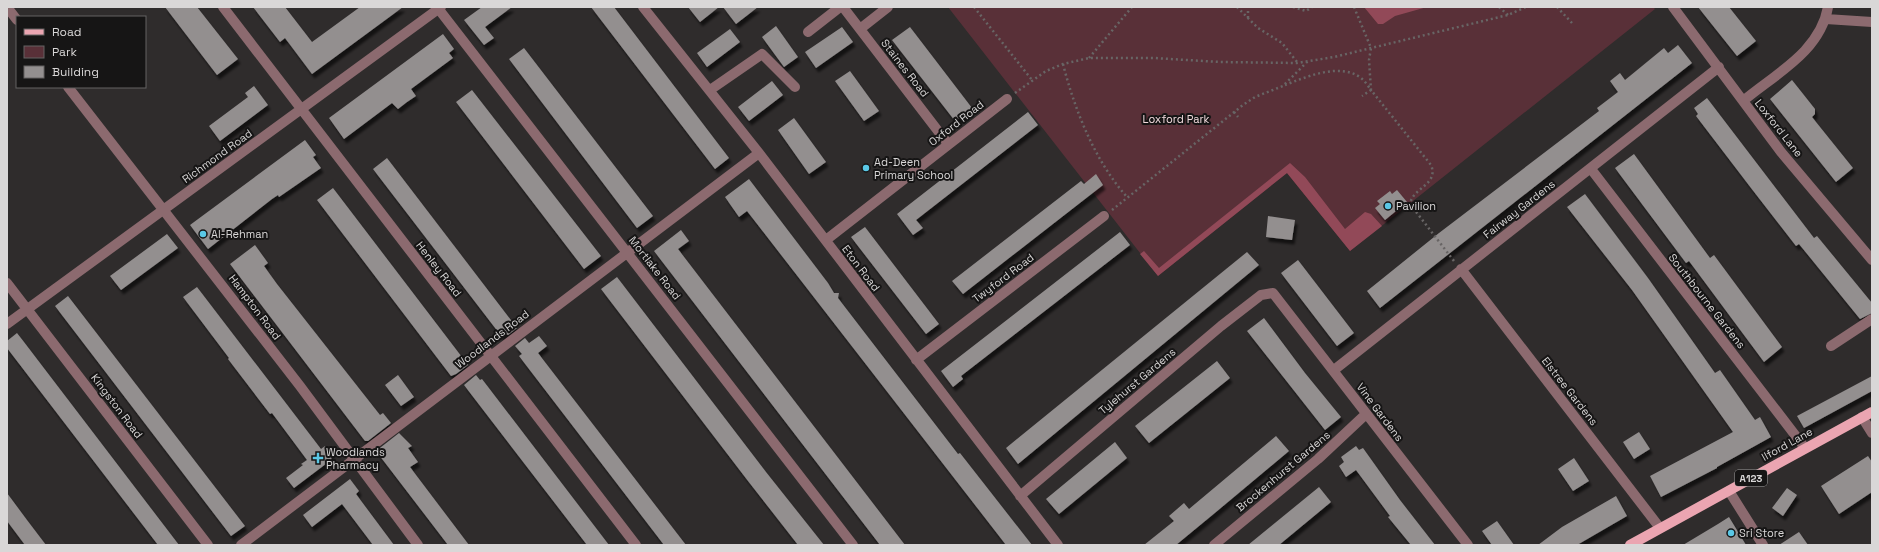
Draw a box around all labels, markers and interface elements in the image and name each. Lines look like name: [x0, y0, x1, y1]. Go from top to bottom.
legend: [16, 16, 146, 88]
text: Road: [52, 24, 81, 40]
street label: Staines Road: [878, 36, 932, 100]
text: Park: [52, 44, 77, 60]
text: Building: [52, 64, 99, 80]
street label: Loxford Lane: [1752, 96, 1806, 160]
street label: Oxford Road: [926, 97, 986, 149]
park label: Loxford Park: [1142, 112, 1210, 126]
street label: Richmond Road: [179, 126, 255, 186]
place label: Ad-Deen Primary School: [874, 155, 953, 182]
marker: Ad-Deen Primary School: [861, 163, 871, 173]
street label: Fairway Gardens: [1480, 177, 1558, 241]
place label: Pavilion: [1396, 199, 1436, 213]
marker: Pavilion: [1383, 201, 1393, 211]
place label: Al-Rehman: [211, 227, 268, 241]
marker: Al-Rehman: [198, 229, 208, 239]
street label: Mortlake Road: [626, 234, 684, 302]
street label: Henley Road: [413, 239, 465, 299]
street label: Eton Road: [839, 242, 883, 294]
street label: Twyford Road: [969, 250, 1037, 306]
street label: Southbourne Gardens: [1666, 251, 1749, 351]
street label: Hampton Road: [226, 272, 284, 342]
street label: Woodlands Road: [452, 307, 532, 371]
street label: Tylehurst Gardens: [1096, 345, 1179, 417]
street label: Elstree Gardens: [1539, 354, 1601, 428]
street label: Kingston Road: [88, 371, 146, 441]
street label: Vine Gardens: [1354, 380, 1407, 444]
street label: Ilford Lane: [1759, 424, 1815, 464]
street label: Brockenhurst Gardens: [1233, 428, 1333, 514]
place label: Woodlands Pharmacy: [326, 445, 385, 472]
marker: Woodlands Pharmacy: [313, 453, 323, 463]
road number: A123: [1735, 470, 1767, 486]
place label: Sri Store: [1739, 526, 1784, 540]
marker: Sri Store: [1726, 528, 1736, 538]

